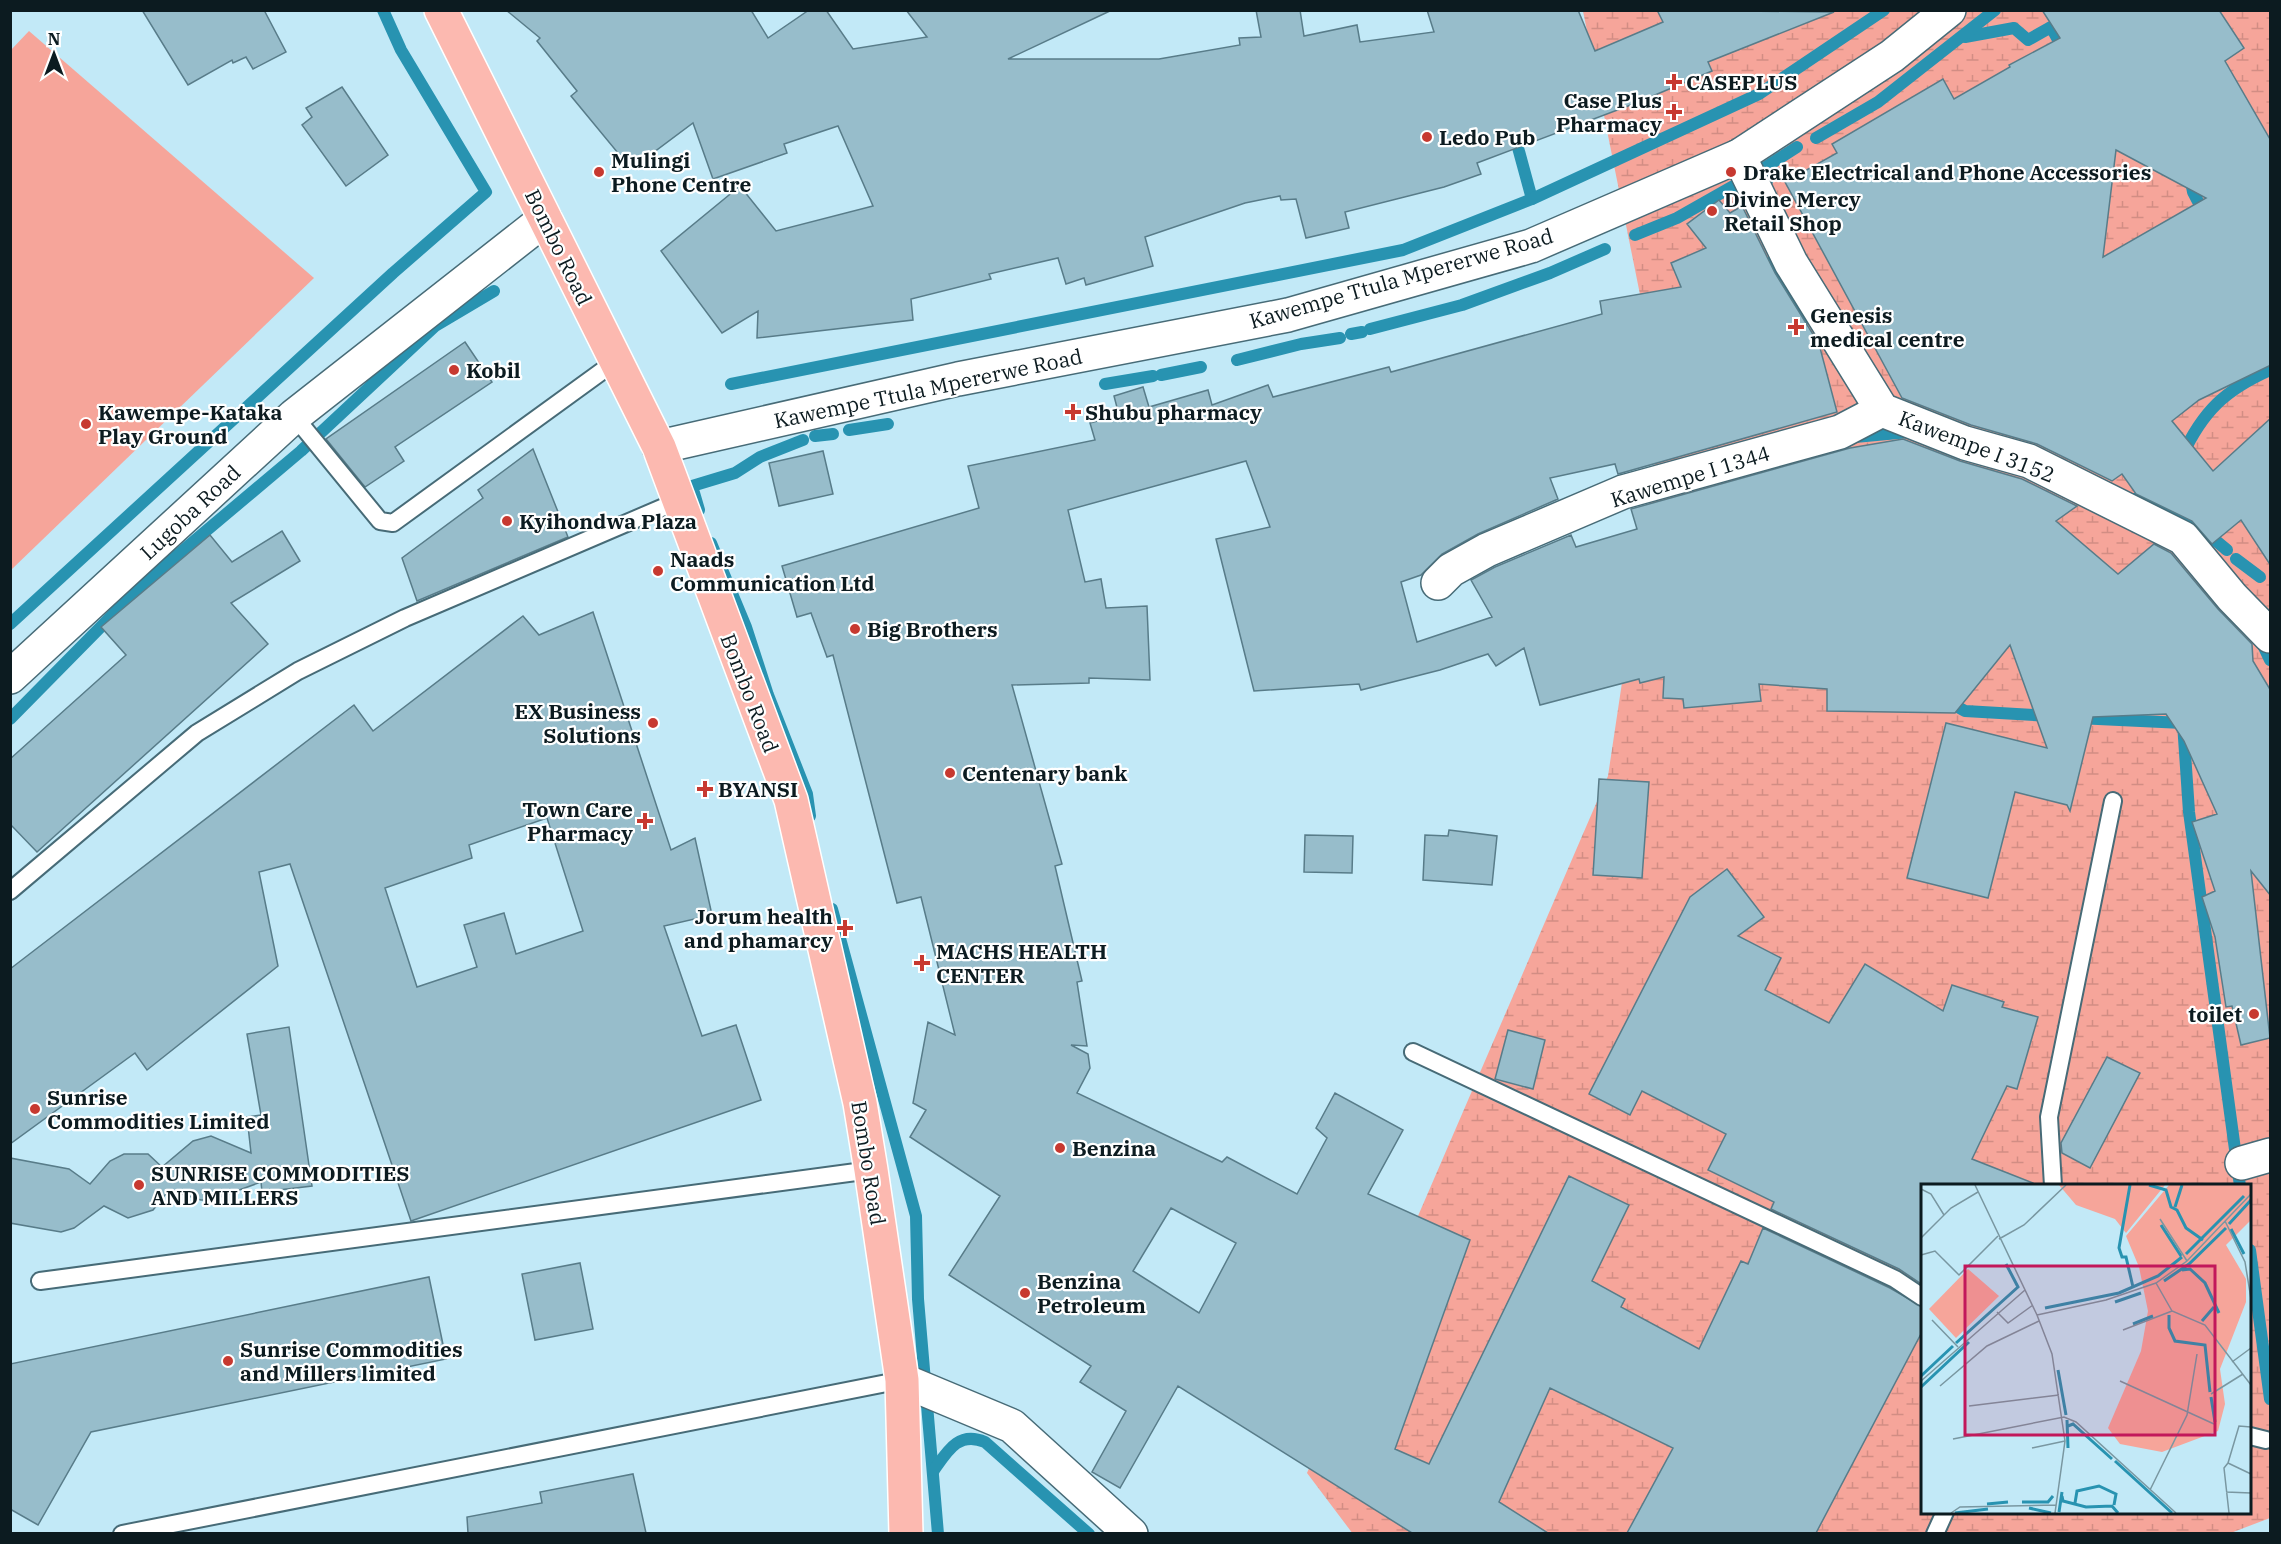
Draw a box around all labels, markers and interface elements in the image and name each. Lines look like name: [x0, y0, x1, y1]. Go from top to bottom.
north arrow: [24, 24, 84, 84]
text: N: [48, 29, 60, 49]
place label: CASEPLUS: [1686, 68, 1797, 96]
marker: CASEPLUS: [1667, 75, 1681, 89]
place label: Case Plus Pharmacy: [1556, 86, 1662, 138]
marker: Case Plus Pharmacy: [1667, 105, 1681, 119]
place label: Ledo Pub: [1439, 123, 1535, 151]
marker: Ledo Pub: [1420, 130, 1434, 144]
place label: Mulingi Phone Centre: [611, 146, 752, 198]
place label: Drake Electrical and Phone Accessories: [1743, 158, 2151, 186]
marker: Mulingi Phone Centre: [592, 165, 606, 179]
marker: Drake Electrical and Phone Accessories: [1724, 165, 1738, 179]
street label: Bombo Road: [519, 184, 599, 310]
place label: Divine Mercy Retail Shop: [1724, 185, 1861, 237]
marker: Divine Mercy Retail Shop: [1705, 204, 1719, 218]
street label: Kawempe Ttula Mpererwe Road: [1246, 221, 1556, 335]
place label: Genesis medical centre: [1810, 301, 1965, 353]
marker: Genesis medical centre: [1787, 318, 1805, 336]
street label: Kawempe Ttula Mpererwe Road: [771, 342, 1085, 434]
place label: Kobil: [466, 356, 521, 384]
marker: Kobil: [447, 363, 461, 377]
place label: Kawempe-Kataka Play Ground: [98, 398, 282, 450]
place label: Shubu pharmacy: [1085, 398, 1262, 426]
street label: Kawempe I 3152: [1895, 403, 2059, 489]
marker: Shubu pharmacy: [1066, 405, 1080, 419]
marker: Kawempe-Kataka Play Ground: [79, 417, 93, 431]
street label: Kawempe I 1344: [1607, 438, 1773, 514]
street label: Lugoba Road: [134, 458, 246, 566]
place label: Kyihondwa Plaza: [519, 507, 697, 535]
marker: Kyihondwa Plaza: [500, 514, 514, 528]
place label: Naads Communication Ltd: [670, 545, 874, 597]
marker: Naads Communication Ltd: [651, 564, 665, 578]
place label: Big Brothers: [867, 615, 998, 643]
marker: Big Brothers: [848, 622, 862, 636]
street label: Bombo Road: [714, 629, 786, 757]
place label: EX Business Solutions: [514, 697, 641, 749]
marker: EX Business Solutions: [646, 716, 660, 730]
place label: Centenary bank: [962, 759, 1127, 787]
marker: Centenary bank: [943, 766, 957, 780]
place label: BYANSI: [718, 775, 798, 803]
marker: BYANSI: [696, 780, 714, 798]
place label: Town Care Pharmacy: [522, 795, 633, 847]
marker: Town Care Pharmacy: [638, 814, 652, 828]
place label: Jorum health and phamarcy: [684, 902, 833, 954]
marker: Jorum health and phamarcy: [838, 921, 852, 935]
place label: MACHS HEALTH CENTER: [936, 937, 1107, 989]
marker: MACHS HEALTH CENTER: [913, 954, 931, 972]
place label: toilet: [2188, 1000, 2242, 1028]
marker: toilet: [2247, 1007, 2261, 1021]
place label: Sunrise Commodities Limited: [47, 1083, 270, 1135]
street label: Bombo Road: [845, 1099, 893, 1227]
marker: Sunrise Commodities Limited: [28, 1102, 42, 1116]
place label: Benzina: [1072, 1134, 1156, 1162]
marker: Benzina: [1053, 1141, 1067, 1155]
place label: SUNRISE COMMODITIES AND MILLERS: [151, 1159, 410, 1211]
marker: SUNRISE COMMODITIES AND MILLERS: [132, 1178, 146, 1192]
inset map: [1921, 1184, 2251, 1514]
place label: Benzina Petroleum: [1037, 1267, 1146, 1319]
marker: Benzina Petroleum: [1018, 1286, 1032, 1300]
place label: Sunrise Commodities and Millers limited: [240, 1335, 463, 1387]
marker: Sunrise Commodities and Millers limited: [221, 1354, 235, 1368]

